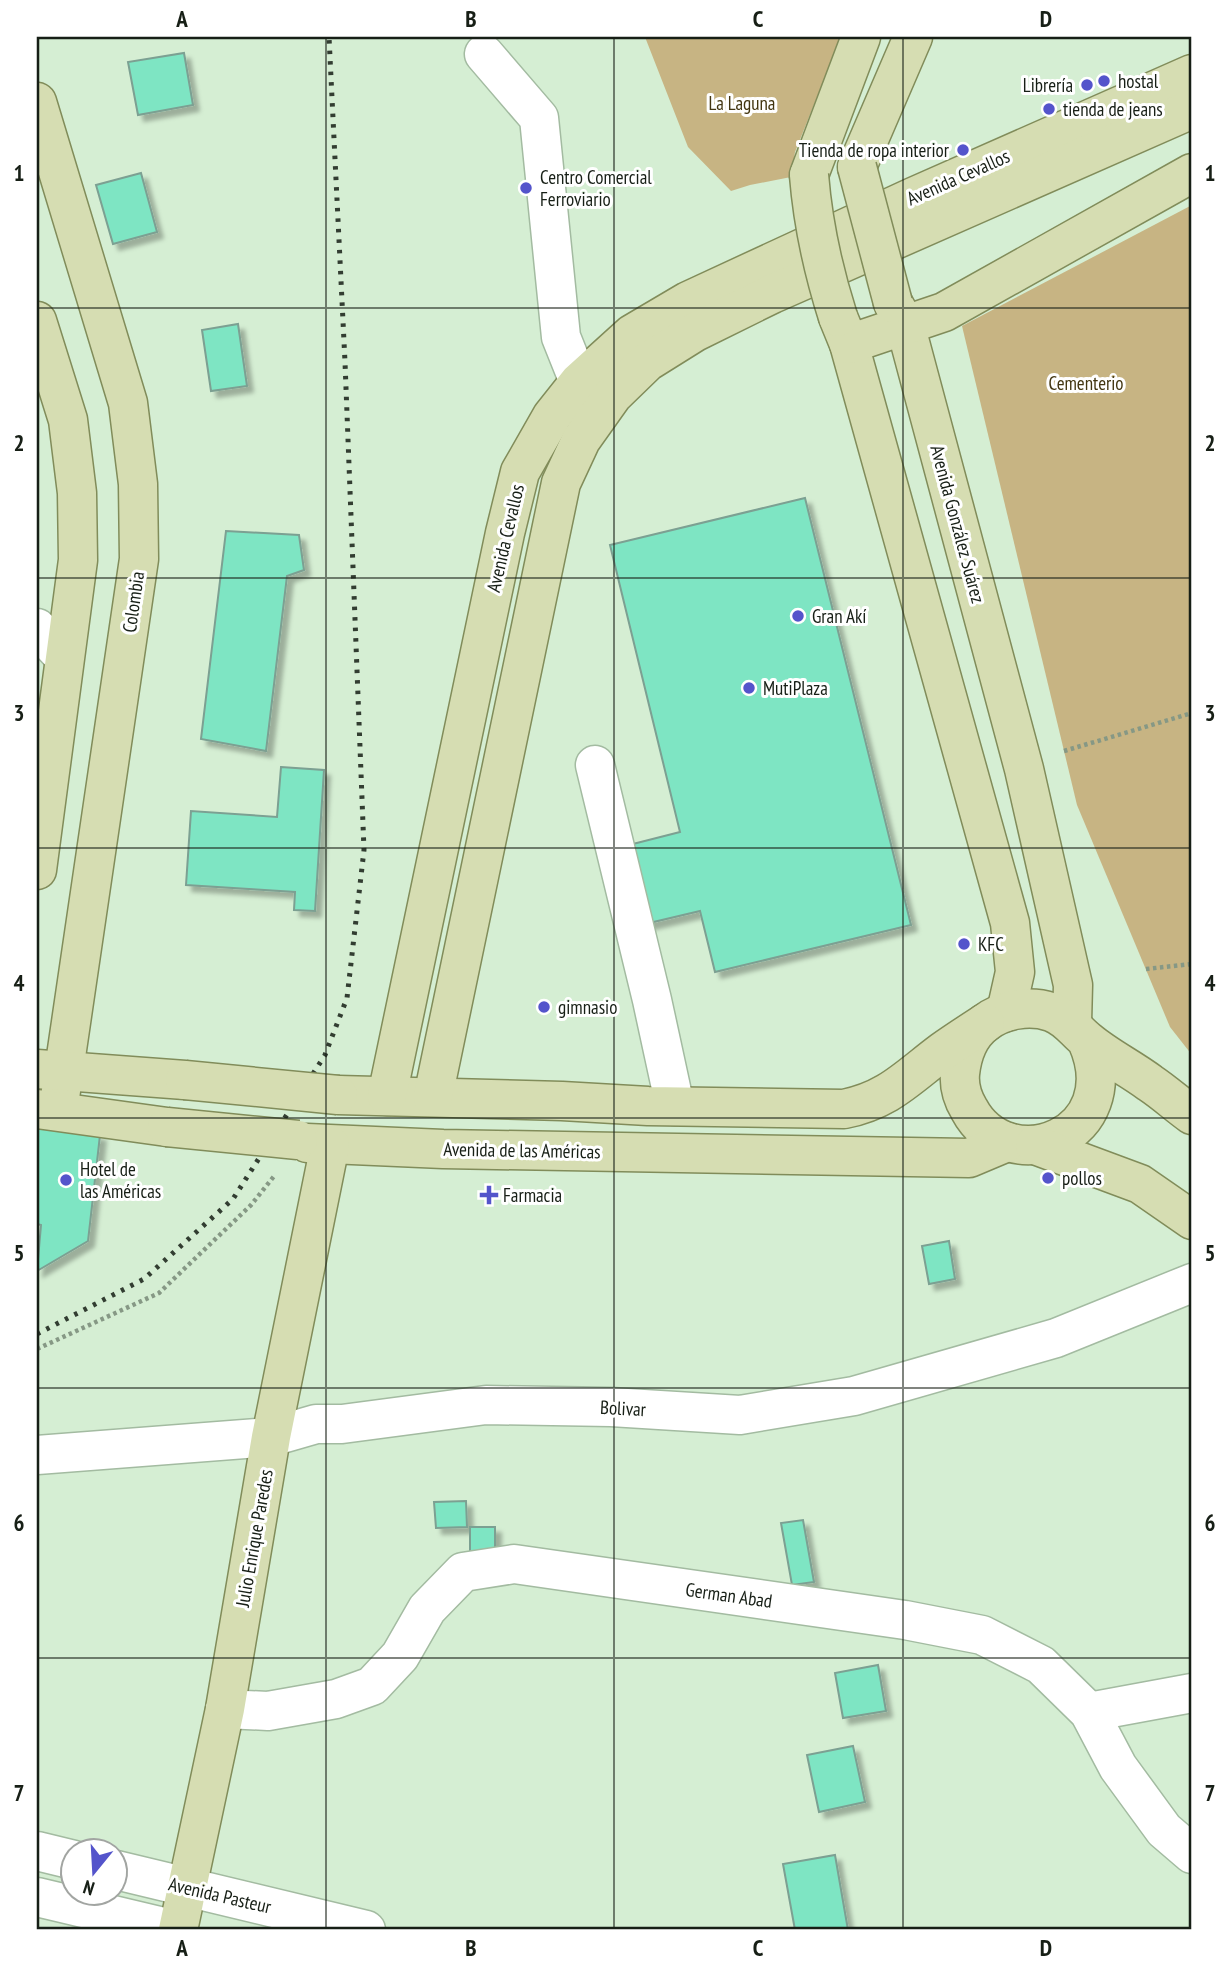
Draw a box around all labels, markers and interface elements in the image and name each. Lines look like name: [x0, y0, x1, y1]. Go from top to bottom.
text: A: [175, 4, 188, 33]
text: B: [465, 4, 477, 33]
text: C: [753, 4, 764, 33]
text: D: [1040, 4, 1052, 33]
place label: hostal: [1118, 69, 1159, 93]
place label: Librería: [1023, 73, 1073, 97]
marker: hostal: [1096, 73, 1112, 89]
marker: Librería: [1079, 77, 1095, 93]
park label: La Laguna: [709, 91, 775, 115]
place label: tienda de jeans: [1063, 97, 1163, 121]
marker: tienda de jeans: [1041, 101, 1057, 117]
place label: Tienda de ropa interior: [799, 138, 950, 162]
marker: Tienda de ropa interior: [955, 142, 971, 158]
street label: Avenida Cevallos: [903, 144, 1013, 210]
text: 1: [14, 158, 25, 187]
text: 1: [1205, 158, 1216, 187]
place label: Centro Comercial Ferroviario: [540, 165, 652, 211]
marker: Centro Comercial Ferroviario: [518, 180, 534, 196]
park label: Cementerio: [1048, 371, 1124, 395]
text: 2: [14, 428, 25, 457]
text: 2: [1205, 428, 1216, 457]
street label: Avenida González Suárez: [925, 442, 991, 606]
street label: Avenida Cevallos: [481, 482, 529, 594]
street label: Colombia: [117, 570, 149, 634]
place label: Gran Akí: [812, 604, 867, 628]
marker: Gran Akí: [790, 608, 806, 624]
place label: MutiPlaza: [763, 676, 828, 700]
marker: MutiPlaza: [741, 680, 757, 696]
text: 3: [14, 698, 25, 727]
text: 3: [1205, 698, 1216, 727]
place label: KFC: [978, 932, 1004, 956]
marker: KFC: [956, 936, 972, 952]
text: 4: [14, 968, 25, 997]
text: 4: [1205, 968, 1216, 997]
place label: gimnasio: [558, 995, 617, 1019]
marker: gimnasio: [536, 999, 552, 1015]
street label: Avenida de las Américas: [443, 1137, 601, 1163]
place label: Hotel de las Américas: [80, 1157, 161, 1203]
place label: pollos: [1062, 1166, 1102, 1190]
marker: pollos: [1040, 1170, 1056, 1186]
marker: Hotel de las Américas: [58, 1172, 74, 1188]
place label: Farmacia: [503, 1183, 562, 1207]
marker: Farmacia: [481, 1187, 497, 1203]
text: 5: [14, 1238, 25, 1267]
text: 5: [1205, 1238, 1216, 1267]
street label: Bolivar: [599, 1395, 647, 1421]
street label: Julio Enrique Paredes: [230, 1467, 278, 1609]
text: 6: [14, 1508, 25, 1537]
text: 6: [1205, 1508, 1216, 1537]
street label: German Abad: [684, 1577, 774, 1613]
text: 7: [14, 1778, 25, 1807]
text: 7: [1205, 1778, 1216, 1807]
north arrow: [60, 1838, 130, 1908]
street label: Avenida Pasteur: [166, 1872, 274, 1919]
text: N: [80, 1875, 97, 1901]
text: A: [175, 1933, 188, 1962]
text: B: [465, 1933, 477, 1962]
text: C: [753, 1933, 764, 1962]
text: D: [1040, 1933, 1052, 1962]

